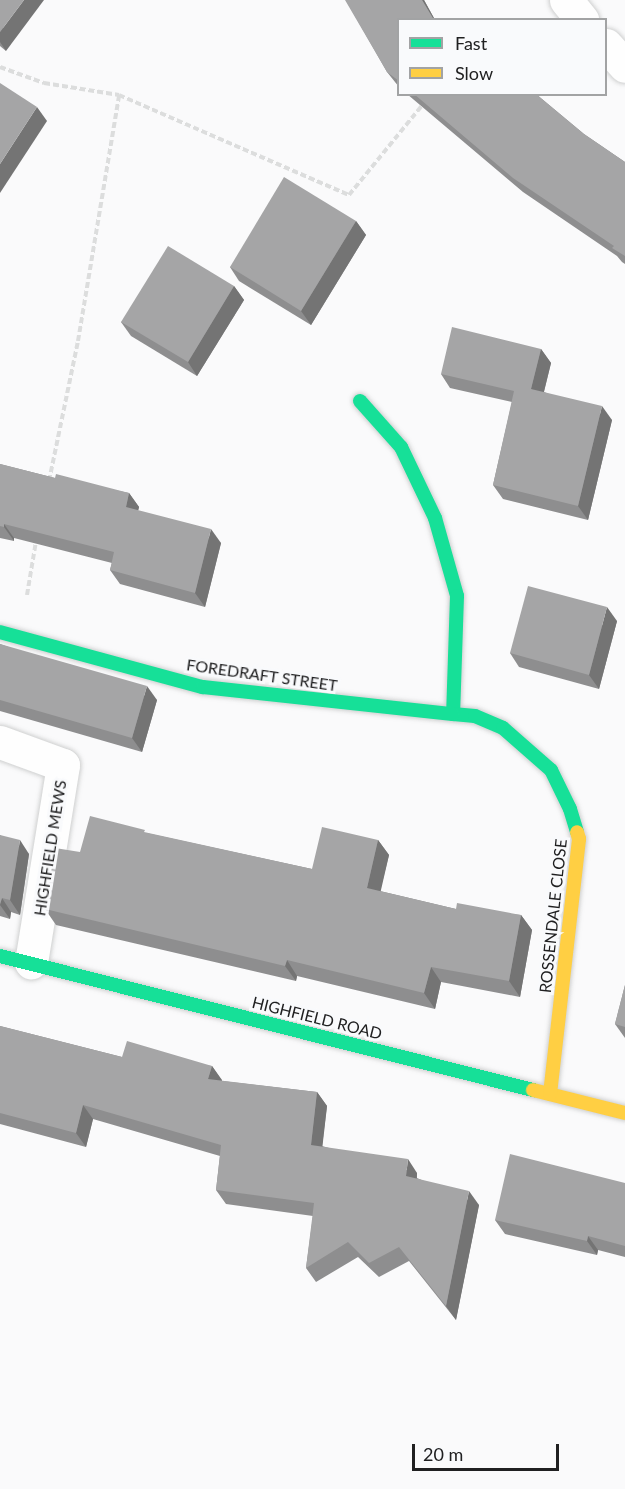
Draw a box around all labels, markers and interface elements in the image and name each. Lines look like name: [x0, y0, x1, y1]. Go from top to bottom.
legend: [397, 18, 607, 96]
text: Fast: [455, 32, 487, 54]
text: Slow: [455, 62, 493, 84]
street label: FOREDRAFT STREET: [185, 655, 339, 695]
street label: HIGHFIELD MEWS: [30, 779, 70, 917]
street label: ROSSENDALE CLOSE: [535, 838, 571, 994]
street label: HIGHFIELD ROAD: [250, 993, 384, 1043]
scale bar: [415, 1432, 562, 1470]
text: 20 m: [423, 1443, 463, 1465]

